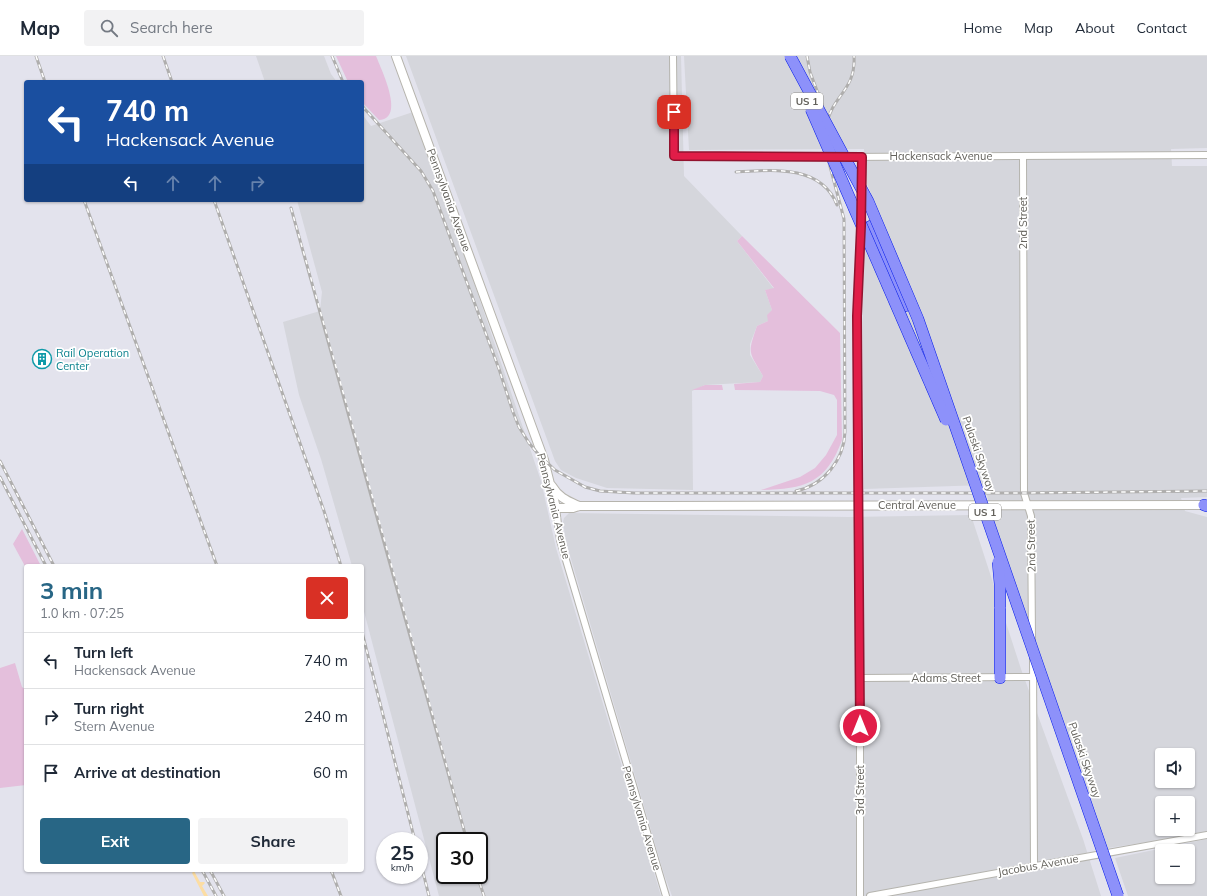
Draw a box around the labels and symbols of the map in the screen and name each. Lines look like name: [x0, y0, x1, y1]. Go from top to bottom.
road number: US 1: [791, 93, 823, 109]
pin: [657, 95, 691, 129]
street label: Pennsylvania Avenue: [424, 146, 474, 254]
street label: Hackensack Avenue: [890, 149, 992, 163]
street label: 2nd Street: [1016, 196, 1030, 249]
place label: Rail Operation Center: [56, 346, 129, 373]
building icon: Rail Operation Center: [31, 348, 53, 370]
street label: Pulaski Skyway: [959, 414, 999, 494]
street label: Pennsylvania Avenue: [534, 452, 574, 560]
street label: Central Avenue: [878, 498, 956, 512]
road number: US 1: [969, 504, 1001, 520]
street label: 2nd Street: [1024, 519, 1038, 573]
street label: Adams Street: [911, 671, 981, 685]
position arrow: [839, 705, 881, 747]
street label: Pulaski Skyway: [1065, 720, 1105, 800]
street label: Pennsylvania Avenue: [619, 764, 665, 872]
street label: 3rd Street: [853, 765, 867, 815]
speed limit sign: 30: [436, 832, 488, 884]
street label: Jacobus Avenue: [997, 851, 1079, 879]

